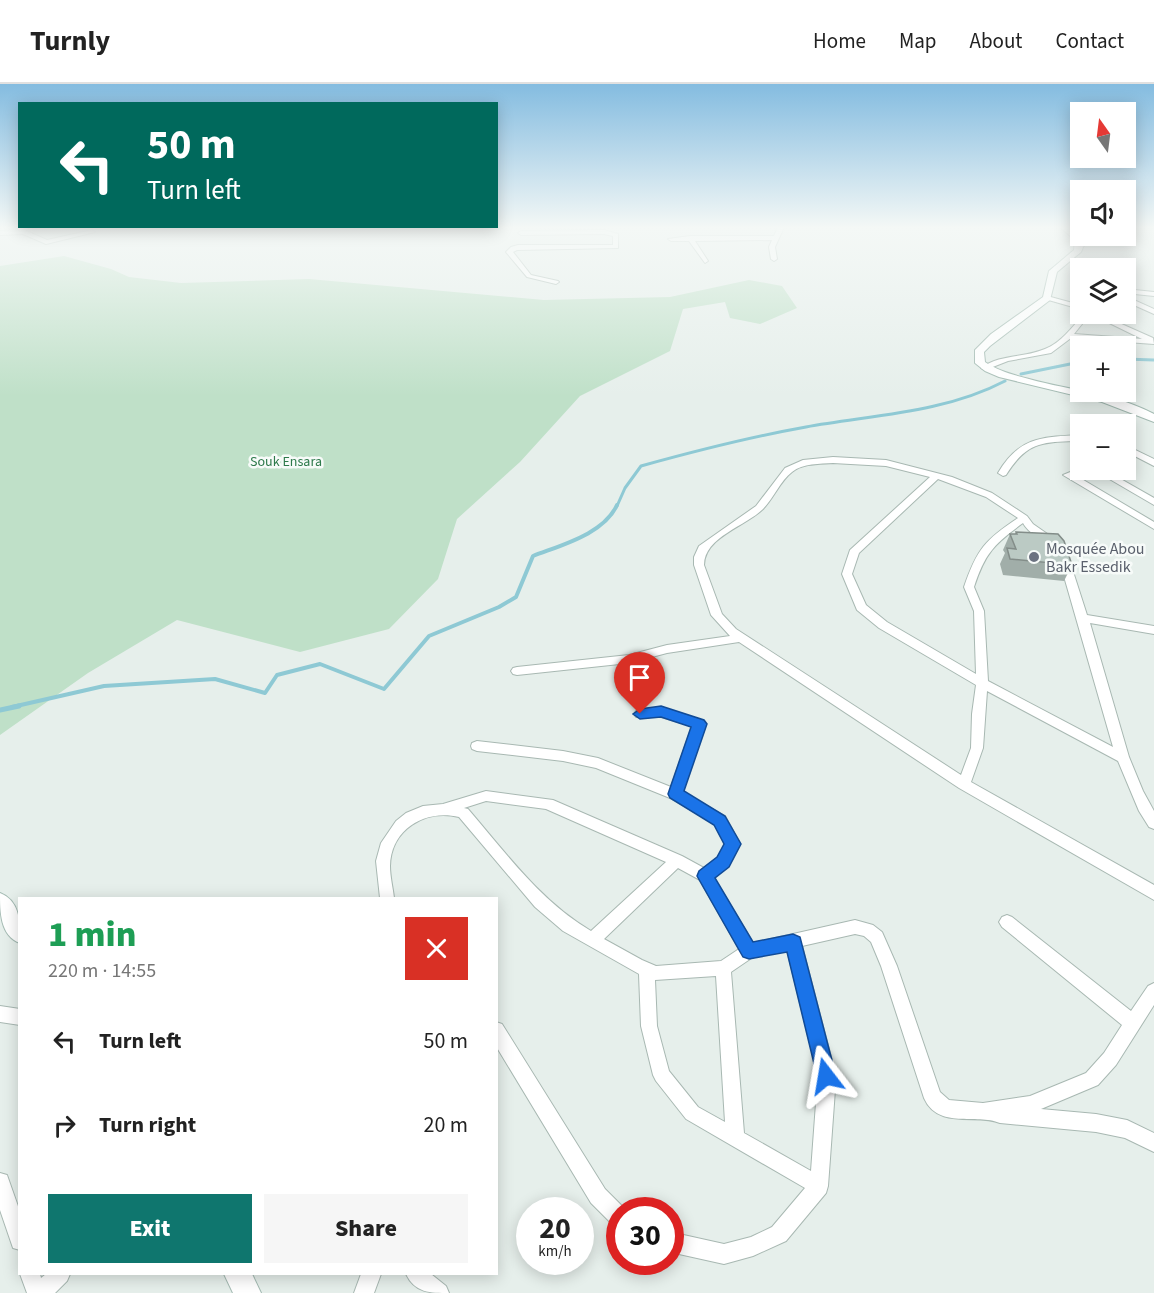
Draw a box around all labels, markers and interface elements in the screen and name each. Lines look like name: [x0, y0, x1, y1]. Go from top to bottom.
text: Turnly: [30, 21, 110, 61]
text: Home: [813, 26, 866, 56]
text: Map: [899, 26, 937, 56]
text: About: [970, 26, 1022, 56]
text: Contact: [1055, 26, 1124, 56]
north arrow: [1070, 102, 1136, 168]
map controls: [1070, 102, 1136, 480]
text: 50 m: [147, 115, 236, 175]
icon: left: [48, 126, 126, 204]
text: Turn left: [147, 171, 241, 210]
button: sound: [1070, 180, 1136, 246]
button: layers: [1070, 258, 1136, 324]
button: +: [1070, 336, 1136, 402]
button: −: [1070, 414, 1136, 480]
park label: Souk Ensara: [250, 452, 322, 472]
place label: Mosquée Abou Bakr Essedik: [1046, 538, 1145, 578]
marker: Mosquée Abou Bakr Essedik: [1027, 550, 1041, 564]
pin: [614, 652, 665, 714]
icon: arrive: [623, 661, 656, 694]
text: 1 min: [48, 909, 136, 960]
button: close: [405, 917, 468, 980]
text: 220 m · 14:55: [48, 957, 156, 985]
icon: left: [48, 1025, 81, 1058]
text: Turn left: [99, 1025, 181, 1057]
text: 50 m: [423, 1025, 468, 1057]
position arrow: [794, 1044, 858, 1108]
icon: right: [48, 1109, 81, 1142]
text: Turn right: [99, 1109, 196, 1141]
text: 20 m: [423, 1109, 468, 1141]
button: Exit: [48, 1194, 252, 1263]
button: Share: [264, 1194, 468, 1263]
speed limit sign: 30: [606, 1197, 684, 1275]
text: 20: [539, 1207, 571, 1250]
text: km/h: [538, 1241, 572, 1262]

